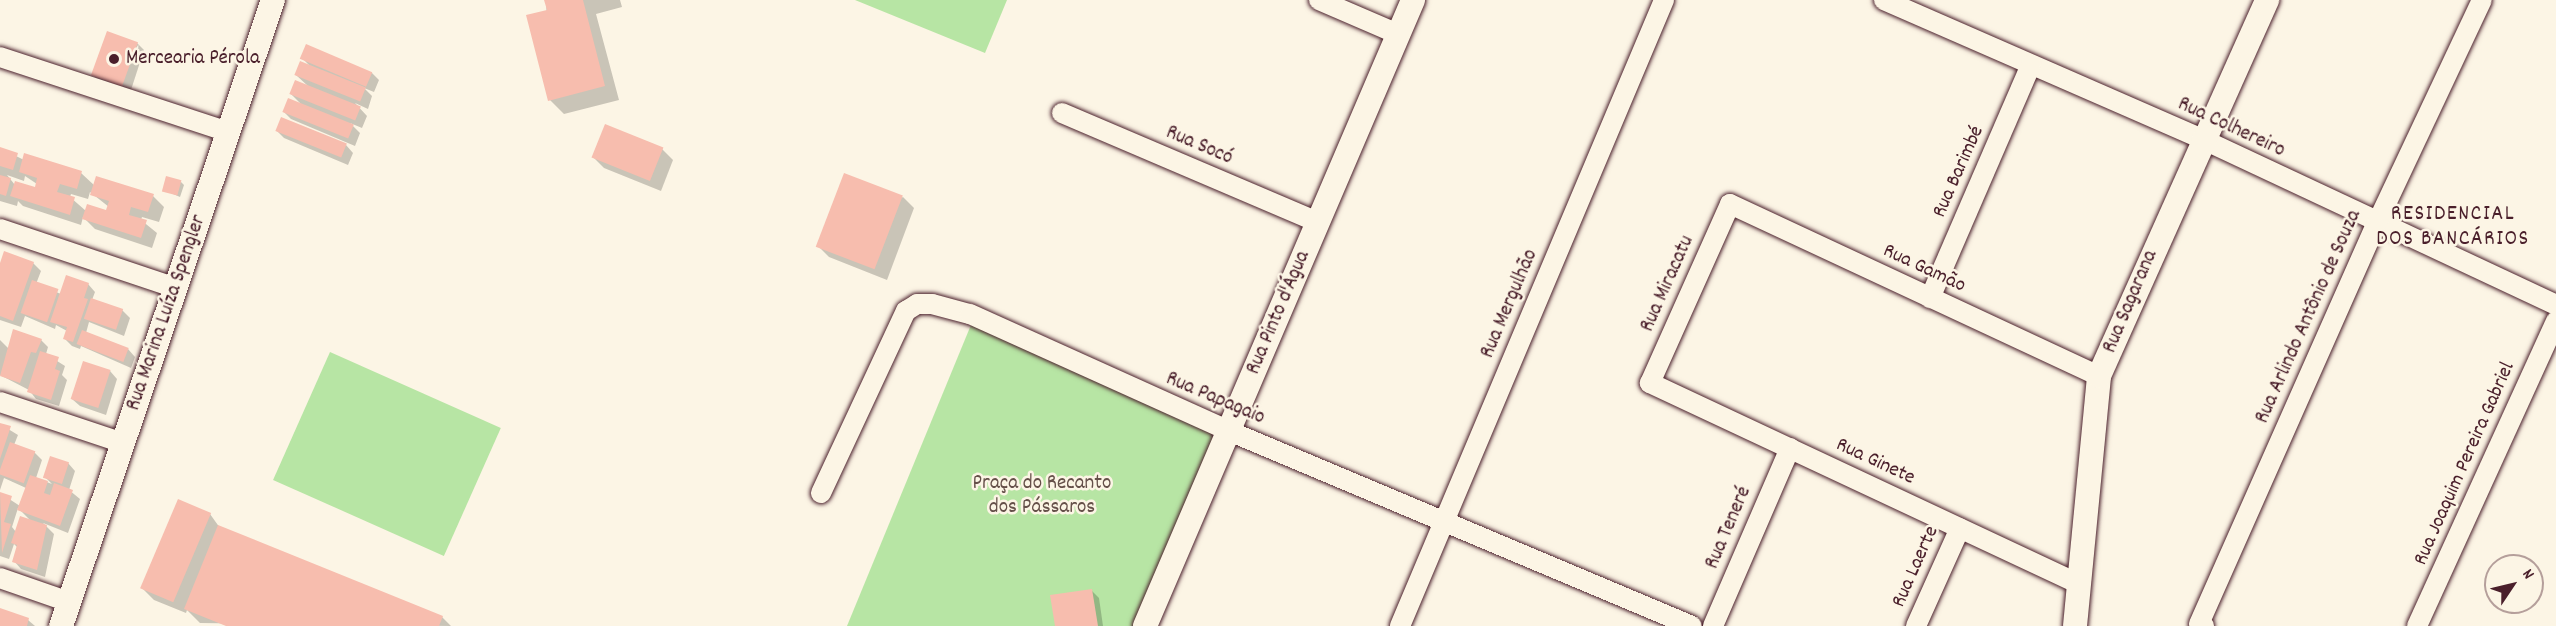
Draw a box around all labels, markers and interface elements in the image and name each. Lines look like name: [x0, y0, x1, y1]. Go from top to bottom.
place label: Mercearia Pérola: [126, 46, 260, 72]
marker: Mercearia Pérola: [107, 52, 121, 66]
street label: Rua Colhereiro: [2173, 92, 2289, 164]
street label: Rua Socó: [1162, 121, 1236, 171]
street label: Rua Barimbé: [1928, 122, 1990, 222]
district label: RESIDENCIAL DOS BANCÁRIOS: [2376, 201, 2530, 252]
street label: Rua Arlindo Antônio de Souza: [2250, 206, 2368, 428]
street label: Rua Marina Luíza Spengler: [122, 212, 212, 414]
street label: Rua Miracatu: [1636, 232, 1700, 336]
street label: Rua Gamão: [1879, 239, 1969, 299]
street label: Rua Mergulhão: [1476, 246, 1544, 362]
street label: Rua Pinto d'Água: [1242, 247, 1316, 379]
street label: Rua Sagarana: [2098, 247, 2164, 357]
street label: Rua Joaquim Pereira Gabriel: [2409, 358, 2521, 570]
street label: Rua Papagaio: [1162, 367, 1268, 431]
street label: Rua Ginete: [1831, 433, 1919, 491]
park label: Praça do Recanto dos Pássaros: [973, 471, 1111, 521]
street label: Rua Teneré: [1700, 483, 1758, 573]
street label: Rua Laerte: [1887, 522, 1945, 612]
north arrow: [2484, 554, 2544, 614]
text: N: [2516, 565, 2539, 584]

